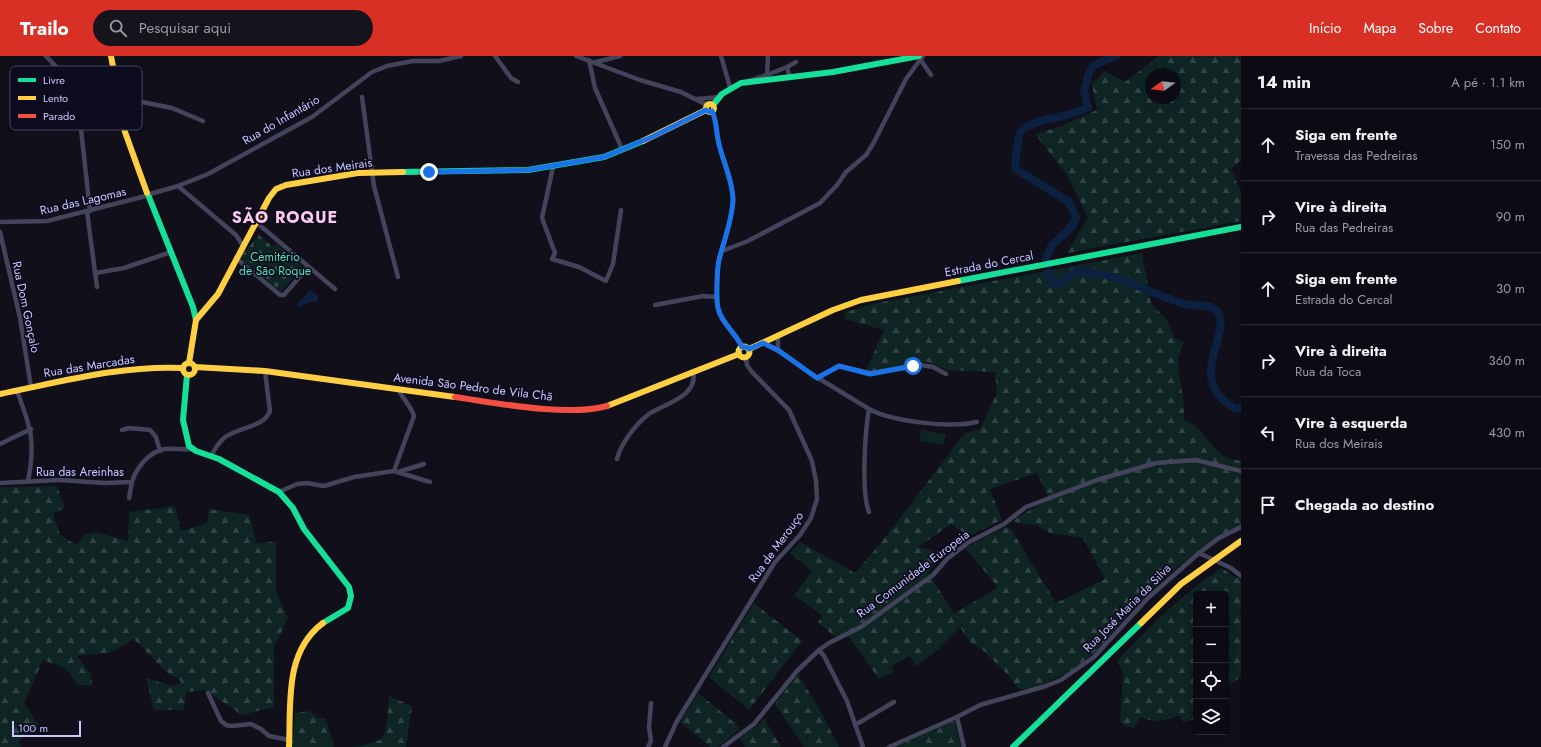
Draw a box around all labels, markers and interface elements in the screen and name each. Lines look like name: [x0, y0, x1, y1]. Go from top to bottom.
search box: [93, 10, 373, 46]
text: Trailo: [20, 15, 69, 42]
icon: search: [107, 17, 129, 39]
text: Pesquisar aqui: [139, 17, 231, 39]
text: Início: [1309, 18, 1341, 38]
text: Mapa: [1363, 18, 1396, 38]
text: Sobre: [1418, 18, 1453, 38]
text: Contato: [1475, 18, 1521, 38]
legend: [10, 66, 142, 130]
north arrow: [1145, 68, 1181, 104]
text: 14 min: [1257, 70, 1311, 94]
text: Livre: [43, 72, 65, 88]
text: A pé · 1.1 km: [1451, 73, 1525, 92]
text: Lento: [43, 90, 68, 106]
street label: Rua do Infantário: [239, 90, 323, 149]
text: Parado: [43, 108, 75, 124]
text: Siga em frente: [1295, 124, 1397, 146]
icon: ahead: [1257, 134, 1279, 156]
text: 150 m: [1490, 135, 1525, 154]
text: Travessa das Pedreiras: [1295, 146, 1417, 165]
street label: Rua dos Meirais: [291, 153, 374, 183]
route end: [420, 163, 438, 181]
street label: Rua das Lagomas: [38, 182, 128, 220]
text: Vire à direita: [1295, 196, 1387, 218]
district label: SÃO ROQUE: [232, 206, 338, 229]
icon: right: [1257, 206, 1279, 228]
text: 90 m: [1496, 207, 1525, 226]
text: Rua das Pedreiras: [1295, 218, 1393, 237]
street label: Estrada do Cercal: [943, 247, 1035, 281]
park label: Cemitério de São Roque: [239, 248, 311, 280]
street label: Rua Dom Gonçalo: [8, 260, 45, 355]
text: Siga em frente: [1295, 268, 1397, 290]
icon: ahead: [1257, 278, 1279, 300]
text: 30 m: [1496, 279, 1525, 298]
text: Estrada do Cercal: [1295, 290, 1393, 309]
text: Vire à direita: [1295, 340, 1387, 362]
street label: Rua das Marcadas: [42, 350, 136, 382]
icon: right: [1257, 350, 1279, 372]
text: 360 m: [1489, 351, 1525, 370]
route start: [904, 357, 922, 375]
text: Rua da Toca: [1295, 362, 1361, 381]
street label: Avenida São Pedro de Vila Chã: [392, 368, 554, 406]
text: Vire à esquerda: [1295, 412, 1407, 434]
icon: left: [1257, 422, 1279, 444]
text: 430 m: [1488, 423, 1525, 442]
text: Rua dos Meirais: [1295, 434, 1383, 453]
street label: Rua das Areinhas: [36, 463, 124, 481]
icon: arrive: [1257, 494, 1279, 516]
text: Chegada ao destino: [1295, 494, 1434, 516]
street label: Rua de Merouço: [744, 507, 808, 586]
street label: Rua Comunidade Europeia: [853, 526, 973, 622]
street label: Rua José Maria da Silva: [1079, 560, 1175, 656]
map controls: [1193, 591, 1229, 735]
button: +: [1193, 591, 1229, 627]
button: −: [1193, 627, 1229, 663]
button: locate: [1193, 663, 1229, 699]
button: layers: [1193, 699, 1229, 735]
scale bar: [12, 719, 81, 738]
text: 100 m: [18, 720, 48, 736]

